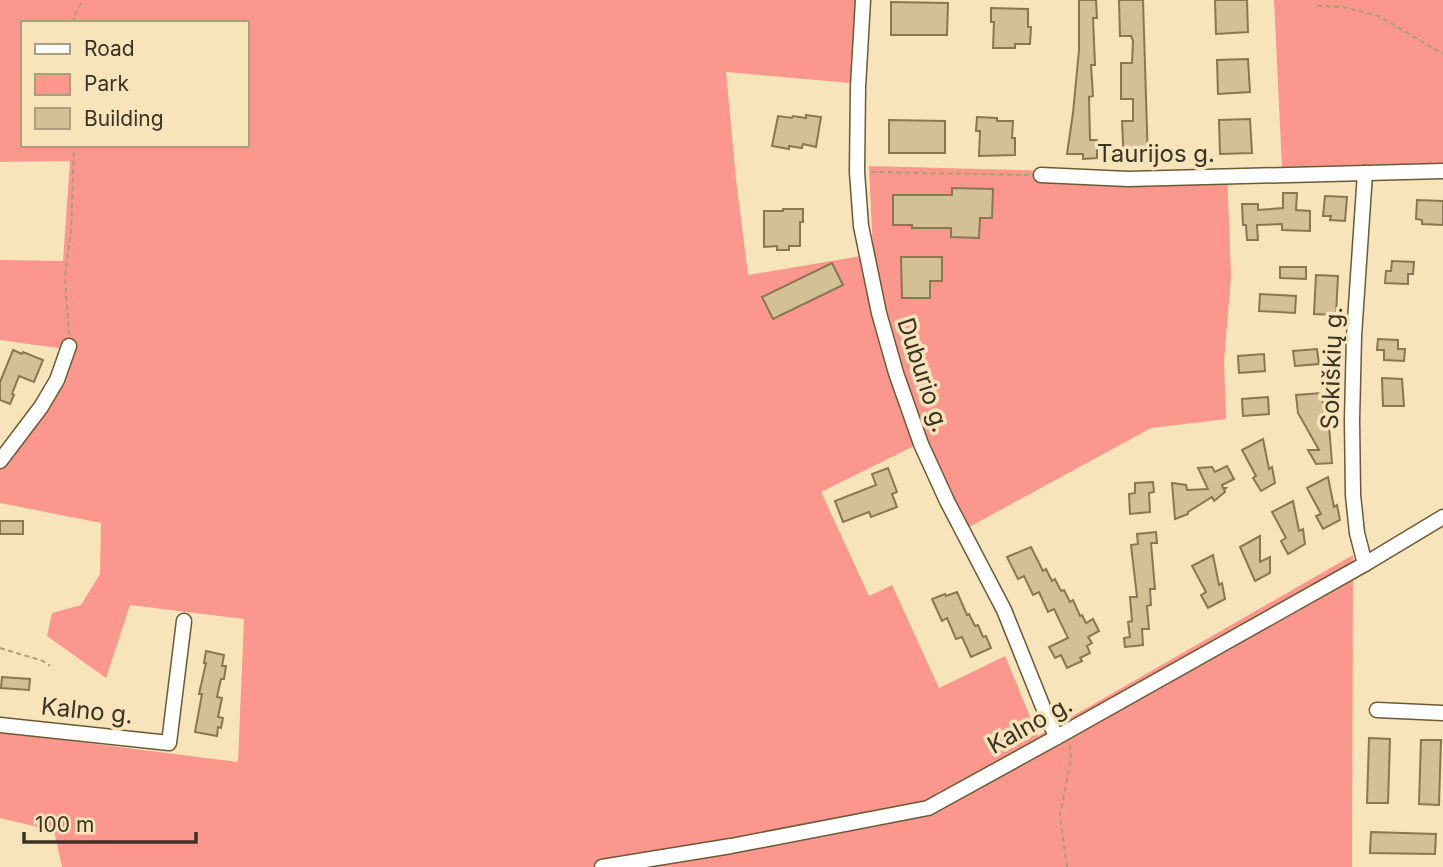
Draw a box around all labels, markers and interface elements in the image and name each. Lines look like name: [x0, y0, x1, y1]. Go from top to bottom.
legend: [21, 21, 248, 147]
text: Road: [84, 36, 135, 61]
text: Park: [84, 71, 129, 96]
text: Building: [84, 106, 164, 131]
street label: Taurijos g.: [1097, 139, 1215, 168]
street label: Sokiškių g.: [1315, 306, 1348, 430]
street label: Duburio g.: [891, 314, 956, 436]
street label: Kalno g.: [982, 689, 1077, 760]
street label: Kalno g.: [40, 691, 135, 730]
scale bar: [24, 800, 196, 844]
text: 100 m: [35, 812, 94, 837]

